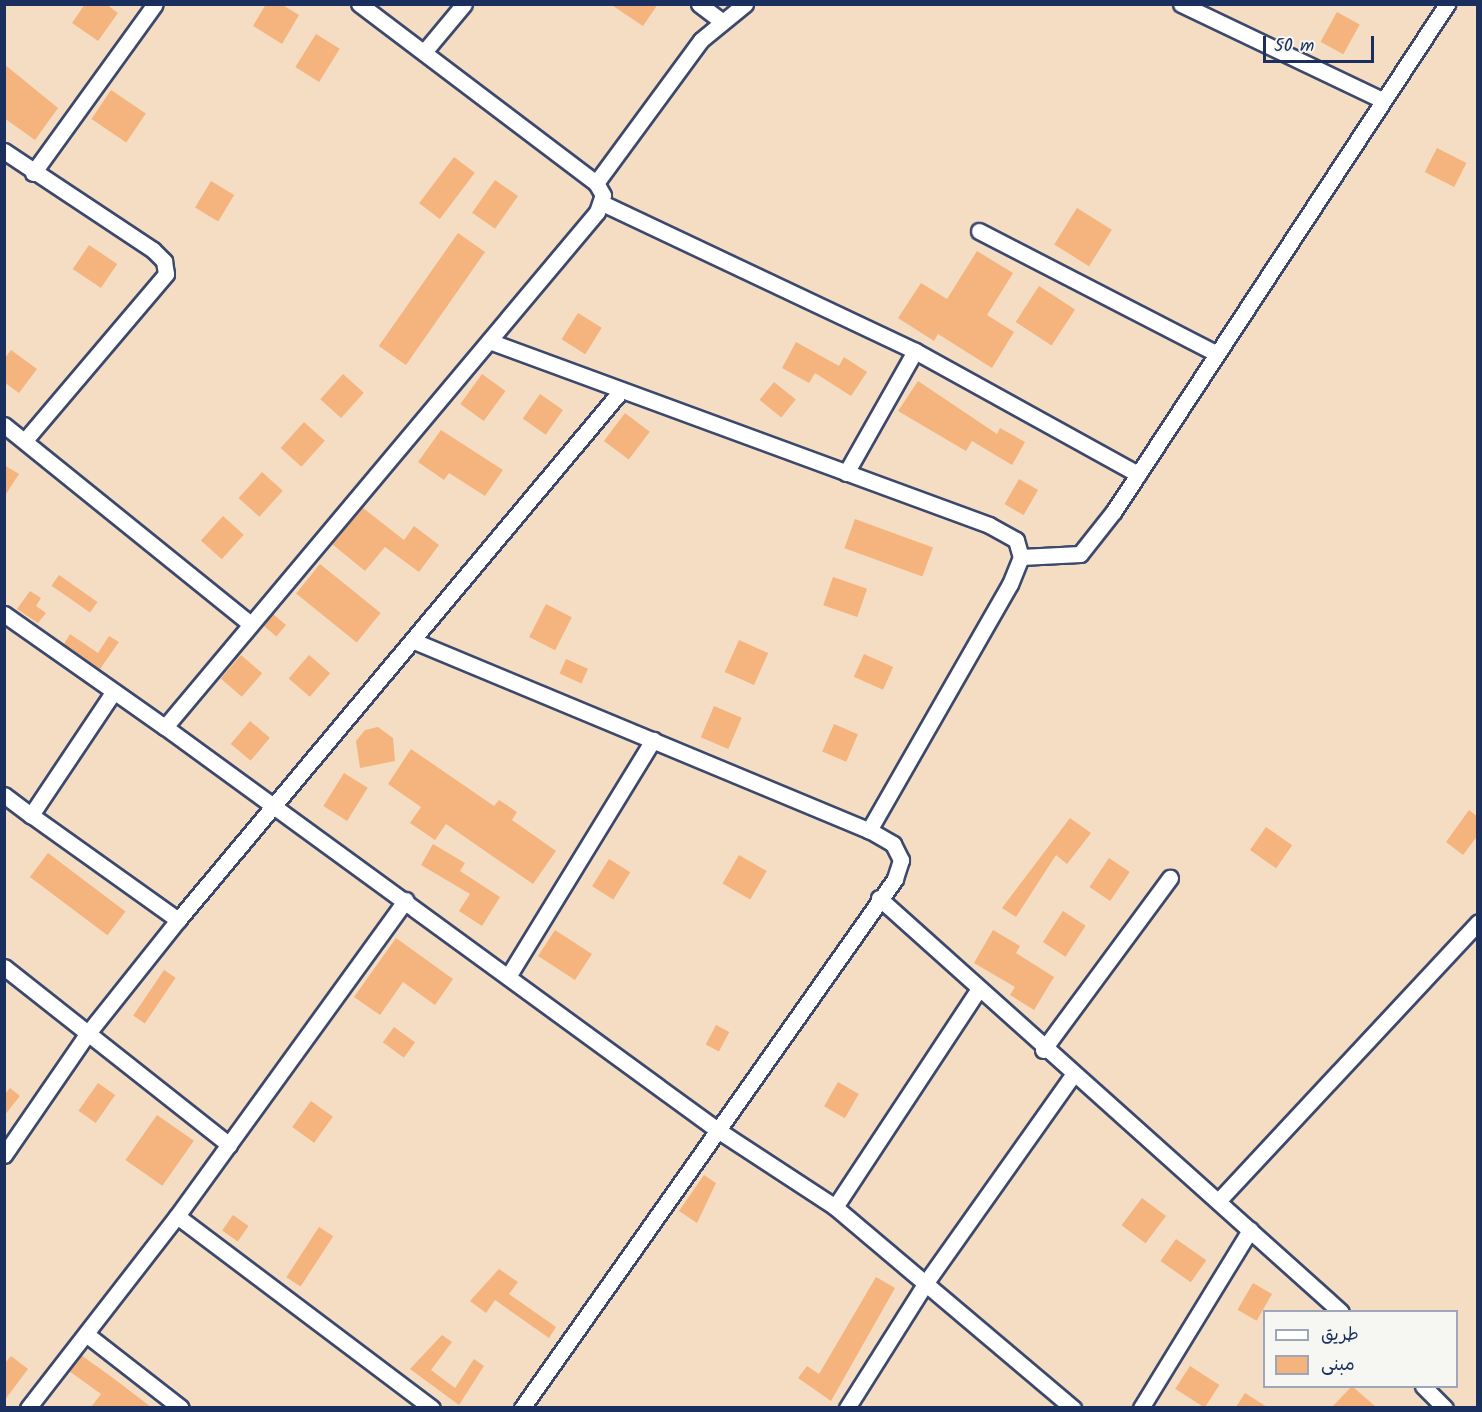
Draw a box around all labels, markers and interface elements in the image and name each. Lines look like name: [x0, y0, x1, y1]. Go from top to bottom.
scale bar: [1266, 24, 1377, 62]
text: 50 m: [1274, 32, 1314, 61]
legend: [1263, 1310, 1458, 1388]
text: طريق: [1321, 1321, 1359, 1350]
text: مبنى: [1321, 1351, 1355, 1380]

